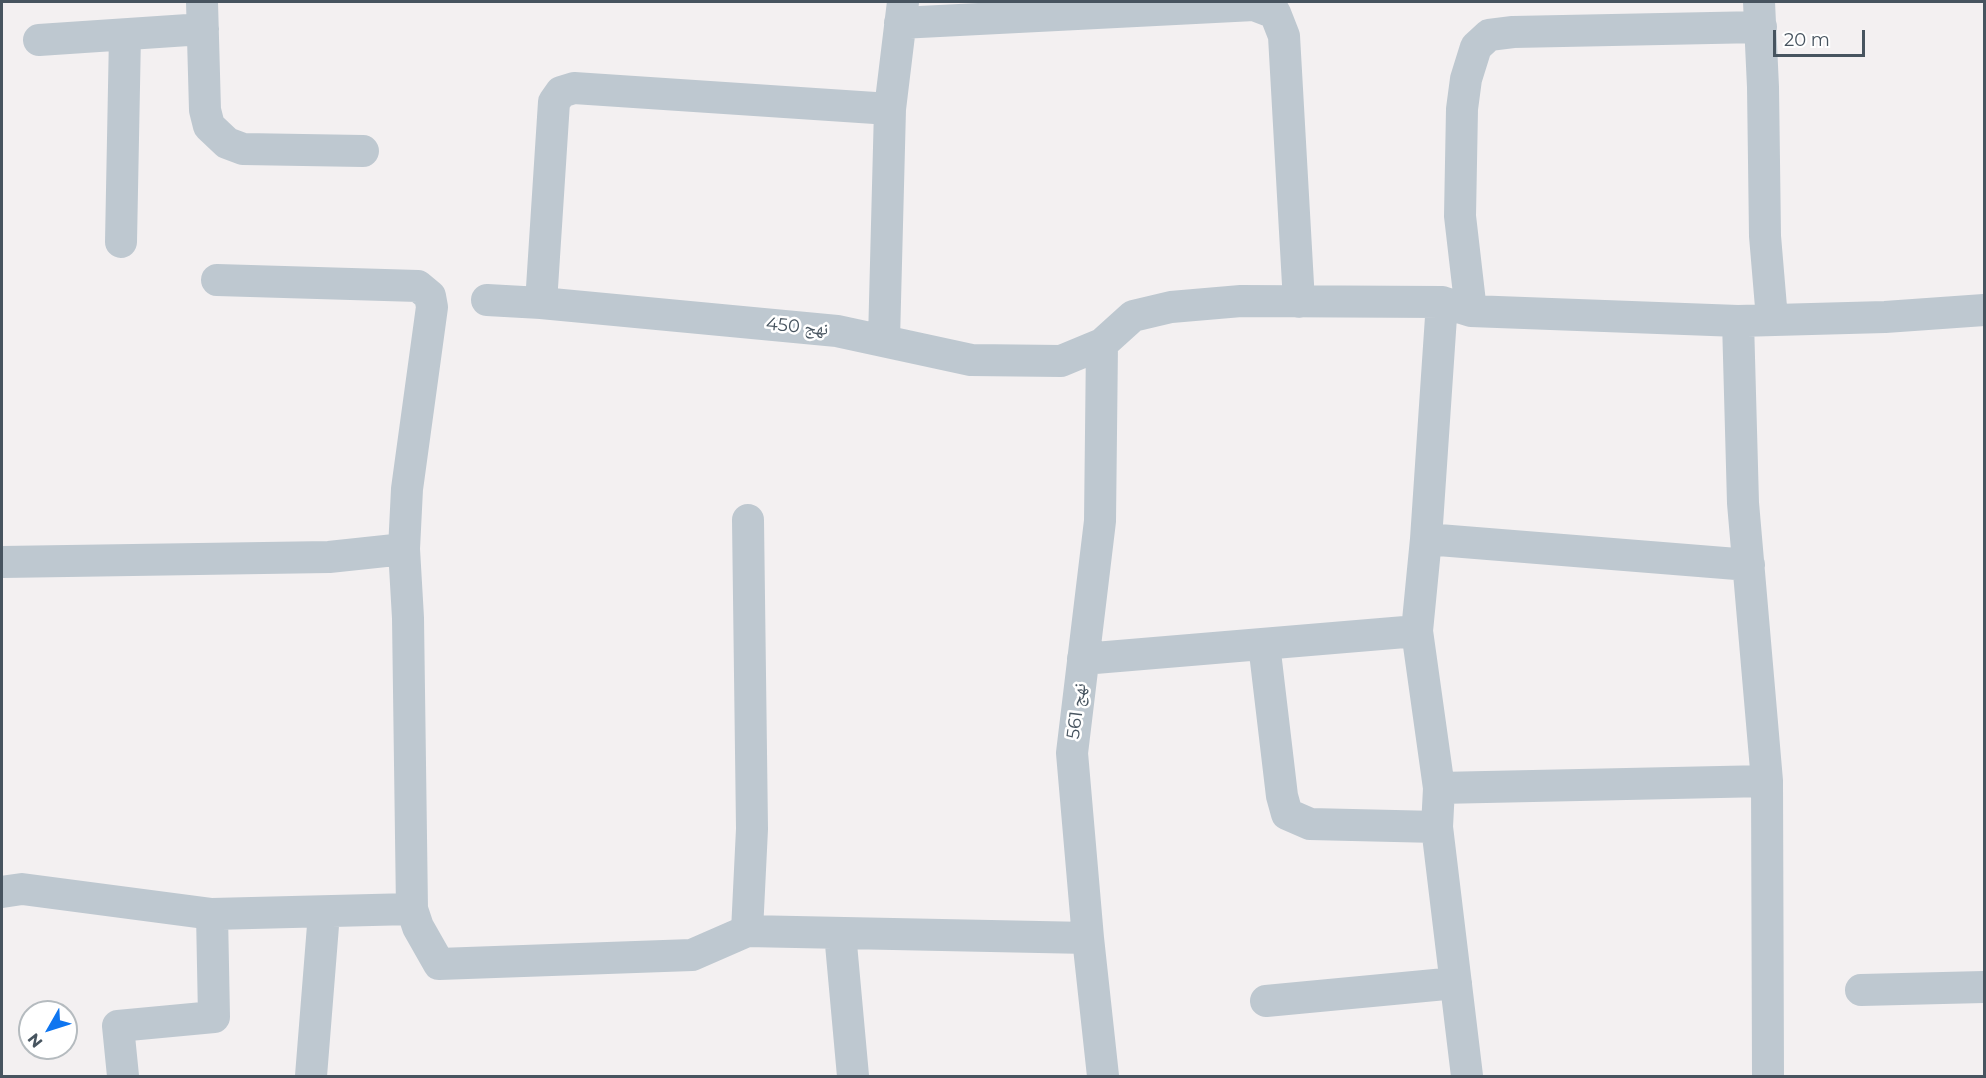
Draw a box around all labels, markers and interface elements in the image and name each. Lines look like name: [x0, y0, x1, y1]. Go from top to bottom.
scale bar: [1776, 18, 1868, 56]
text: 20 m: [1784, 29, 1830, 51]
street label: نهج 450: [765, 314, 829, 340]
street label: نهج 561: [1063, 682, 1091, 740]
north arrow: [18, 1000, 78, 1060]
text: N: [24, 1029, 47, 1051]

